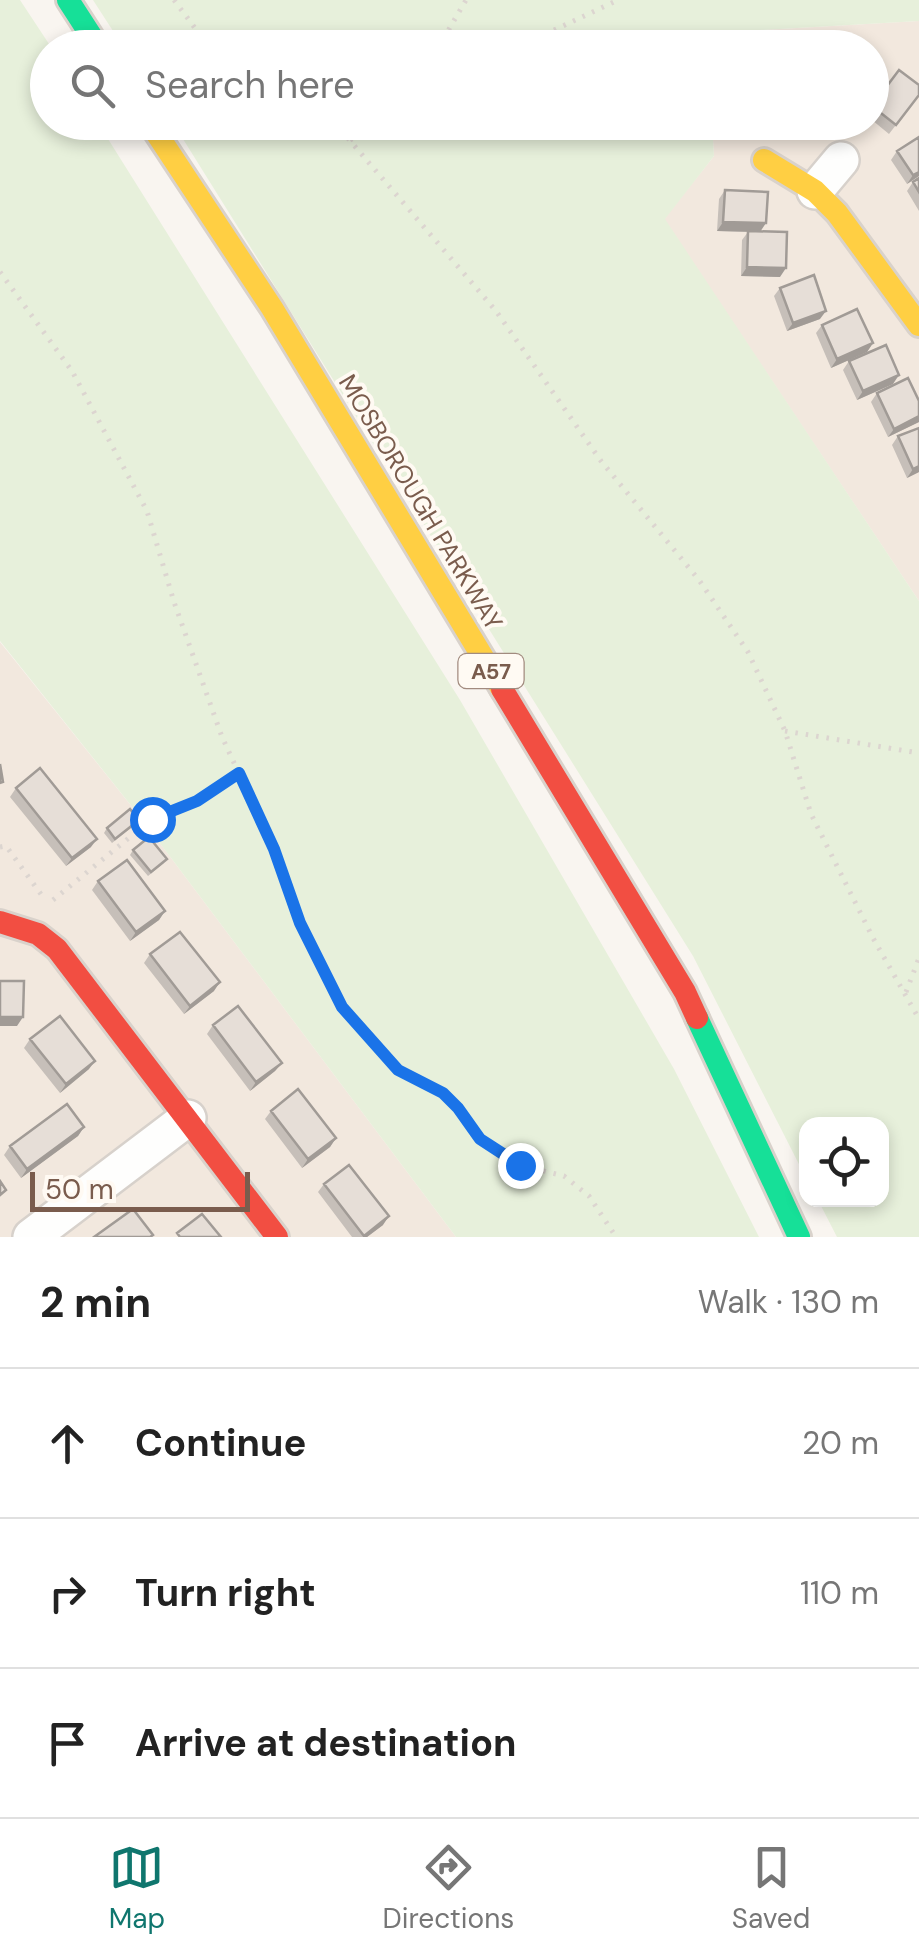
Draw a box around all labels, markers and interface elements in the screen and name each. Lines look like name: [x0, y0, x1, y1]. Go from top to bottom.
search box: [30, 30, 889, 140]
icon: search: [65, 58, 120, 113]
text: Search here: [145, 60, 355, 110]
street label: MOSBOROUGH PARKWAY: [331, 368, 510, 636]
road number: A57: [458, 654, 524, 688]
route start: [130, 797, 176, 843]
map controls: [799, 1117, 889, 1207]
button: locate: [799, 1117, 889, 1207]
route end: [498, 1143, 544, 1189]
scale bar: [30, 1167, 250, 1212]
text: 50 m: [45, 1171, 114, 1208]
text: 2 min: [40, 1275, 151, 1330]
text: Walk · 130 m: [698, 1281, 879, 1323]
icon: ahead: [40, 1416, 95, 1471]
text: Continue: [135, 1418, 306, 1468]
text: 20 m: [802, 1422, 879, 1464]
icon: right: [40, 1566, 95, 1621]
text: Turn right: [135, 1568, 316, 1618]
text: 110 m: [800, 1572, 879, 1614]
icon: arrive: [40, 1716, 95, 1771]
text: Arrive at destination: [135, 1718, 517, 1768]
tab: Map: [109, 1840, 165, 1937]
tab: Directions: [383, 1840, 514, 1937]
tab: Saved: [732, 1840, 810, 1937]

